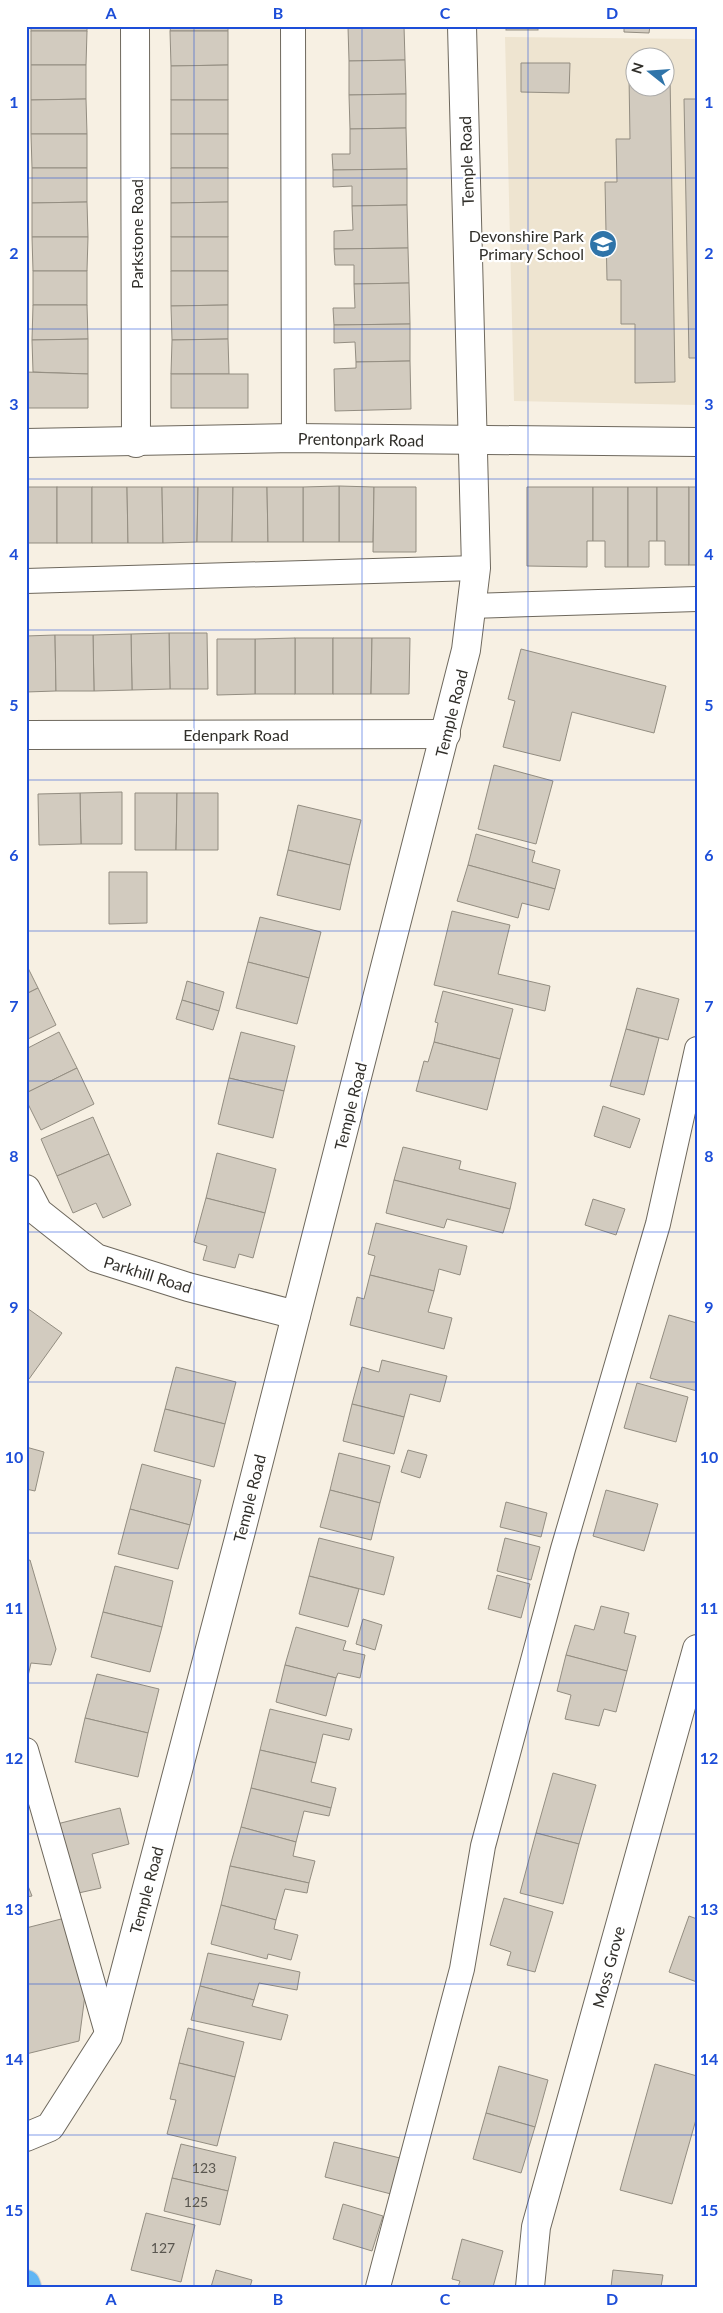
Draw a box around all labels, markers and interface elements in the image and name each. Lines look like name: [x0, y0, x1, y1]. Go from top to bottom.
text: A: [104, 3, 117, 22]
text: B: [273, 3, 283, 22]
text: C: [440, 3, 451, 22]
text: D: [606, 3, 618, 22]
north arrow: [626, 48, 676, 98]
text: N: [627, 60, 647, 76]
text: 1: [9, 92, 19, 111]
text: 1: [704, 92, 714, 111]
street label: Temple Road: [455, 116, 477, 206]
street label: Parkstone Road: [127, 179, 146, 289]
place label: Devonshire Park Primary School: [469, 226, 585, 263]
school or university icon: Devonshire Park Primary School: [588, 229, 618, 259]
text: 2: [9, 243, 19, 262]
text: 2: [704, 243, 714, 262]
text: 3: [9, 394, 19, 413]
text: 3: [704, 394, 714, 413]
street label: Prentonpark Road: [298, 428, 424, 450]
text: 4: [9, 544, 19, 563]
text: 4: [704, 544, 714, 563]
street label: Temple Road: [431, 667, 471, 759]
text: 5: [9, 695, 19, 714]
text: 5: [704, 695, 714, 714]
street label: Edenpark Road: [183, 725, 289, 744]
text: 6: [9, 845, 19, 864]
text: 6: [704, 845, 714, 864]
text: 7: [9, 996, 19, 1015]
text: 7: [704, 996, 714, 1015]
street label: Temple Road: [330, 1060, 370, 1152]
text: 8: [9, 1146, 19, 1165]
text: 8: [704, 1146, 714, 1165]
street label: Parkhill Road: [102, 1252, 194, 1296]
text: 9: [9, 1297, 19, 1316]
text: 9: [704, 1297, 714, 1316]
text: 10: [5, 1447, 23, 1466]
text: 10: [700, 1447, 718, 1466]
street label: Temple Road: [229, 1452, 269, 1544]
text: 11: [5, 1598, 23, 1617]
text: 11: [700, 1598, 718, 1617]
text: 12: [5, 1748, 23, 1767]
text: 12: [700, 1748, 718, 1767]
street label: Temple Road: [125, 1844, 167, 1936]
text: 13: [5, 1899, 23, 1918]
text: 13: [700, 1899, 718, 1918]
street label: Moss Grove: [588, 1924, 628, 2010]
text: 14: [5, 2049, 23, 2068]
text: 14: [700, 2049, 718, 2068]
house number: 123: [192, 2159, 216, 2176]
house number: 125: [184, 2193, 208, 2210]
text: 15: [5, 2200, 23, 2219]
text: 15: [700, 2200, 718, 2219]
house number: 127: [151, 2239, 175, 2256]
text: A: [104, 2289, 117, 2308]
text: B: [273, 2289, 283, 2308]
text: C: [440, 2289, 451, 2308]
text: D: [606, 2289, 618, 2308]

